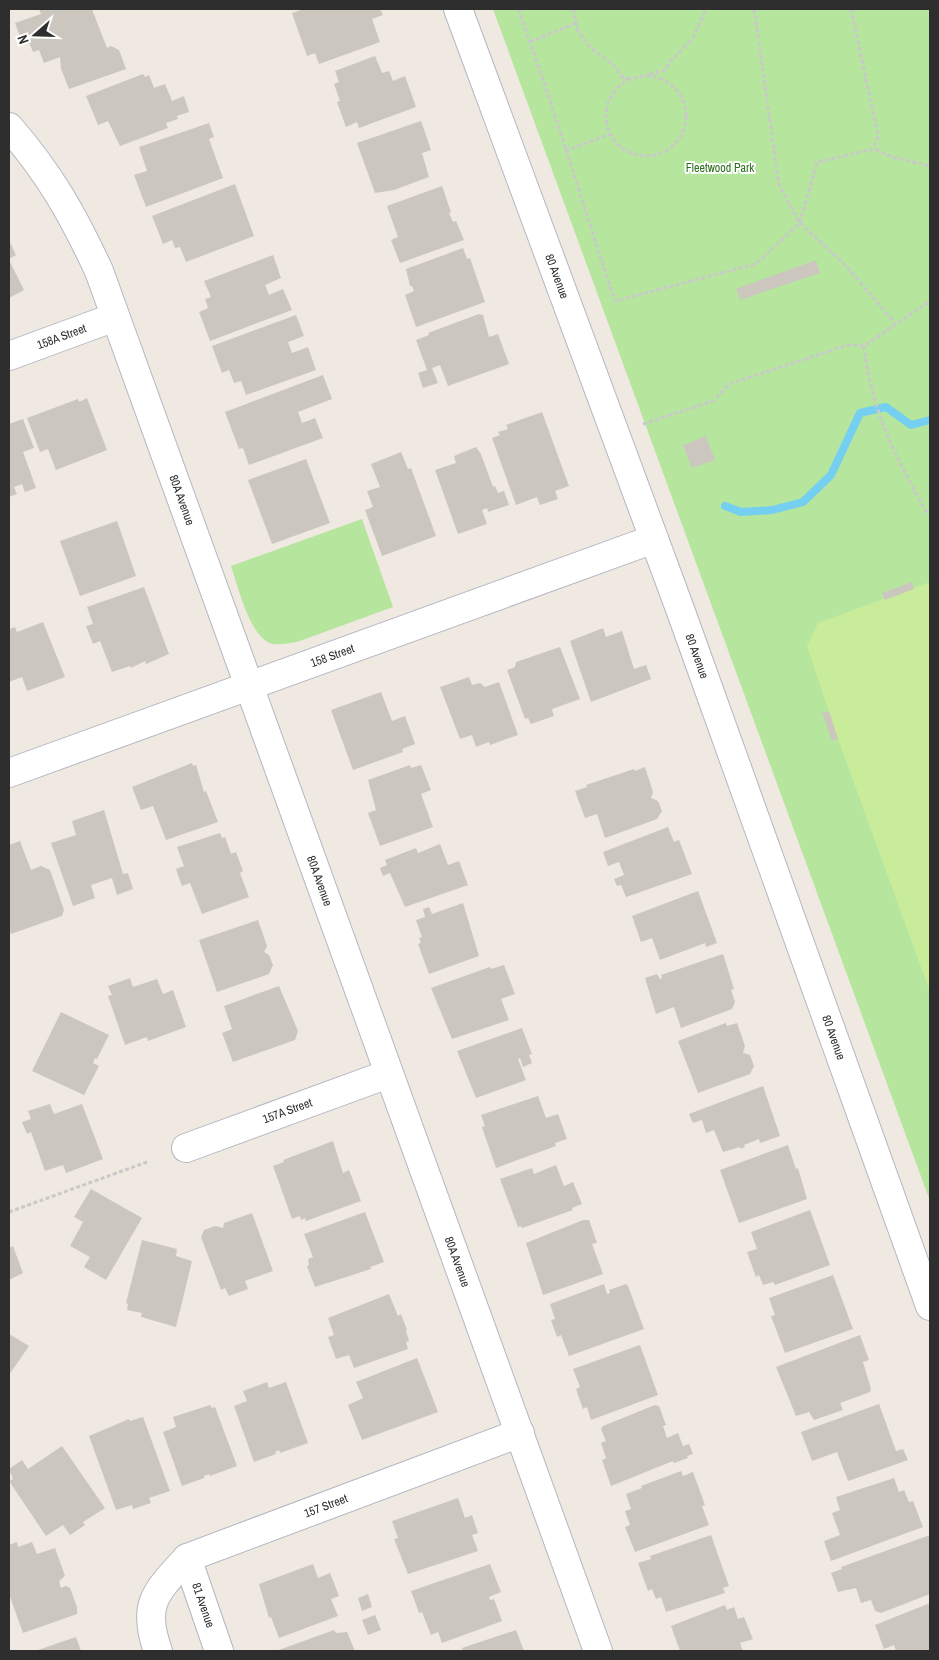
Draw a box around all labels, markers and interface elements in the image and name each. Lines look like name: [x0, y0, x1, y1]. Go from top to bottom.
north arrow: [10, 10, 60, 60]
text: N: [13, 32, 33, 46]
park label: Fleetwood Park: [686, 160, 754, 176]
street label: 80 Avenue: [541, 252, 572, 301]
street label: 158A Street: [35, 320, 89, 353]
street label: 80A Avenue: [165, 473, 198, 527]
street label: 80 Avenue: [682, 632, 712, 681]
street label: 158 Street: [308, 640, 357, 671]
street label: 80A Avenue: [303, 854, 336, 908]
street label: 80 Avenue: [818, 1013, 849, 1062]
street label: 157A Street: [260, 1094, 315, 1127]
street label: 80A Avenue: [441, 1234, 474, 1289]
street label: 157 Street: [302, 1490, 350, 1521]
street label: 81 Avenue: [188, 1581, 218, 1630]

